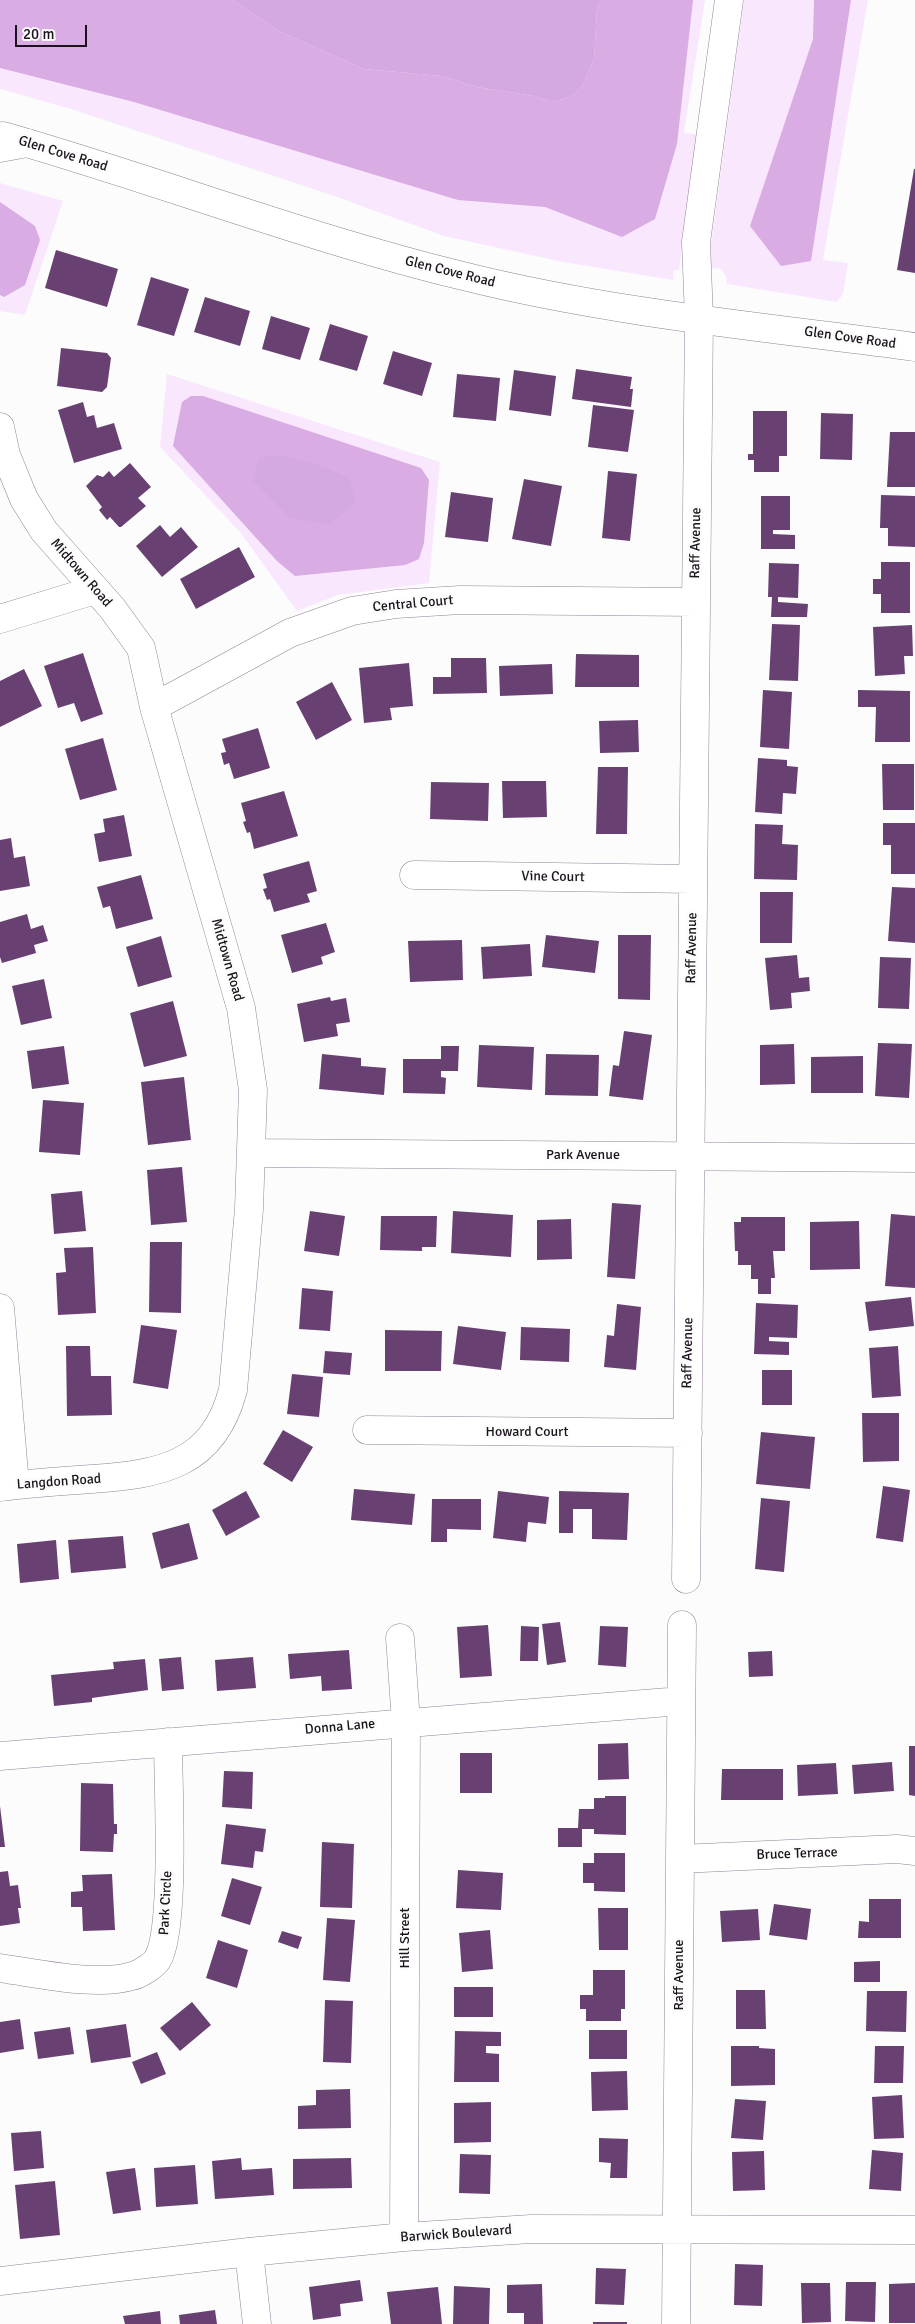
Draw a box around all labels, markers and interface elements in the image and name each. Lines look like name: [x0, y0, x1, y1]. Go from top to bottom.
scale bar: [18, 15, 90, 47]
text: 20 m: [23, 25, 54, 43]
street label: Glen Cove Road: [16, 132, 110, 176]
street label: Glen Cove Road: [403, 253, 497, 291]
street label: Glen Cove Road: [803, 323, 897, 353]
street label: Raff Avenue: [687, 507, 705, 579]
street label: Midtown Road: [47, 535, 115, 611]
street label: Central Court: [372, 592, 454, 616]
street label: Vine Court: [521, 868, 585, 886]
street label: Raff Avenue: [683, 912, 701, 984]
street label: Midtown Road: [207, 917, 247, 1003]
street label: Park Avenue: [546, 1147, 620, 1163]
street label: Raff Avenue: [679, 1317, 697, 1389]
street label: Howard Court: [486, 1424, 568, 1440]
street label: Langdon Road: [16, 1471, 102, 1493]
street label: Donna Lane: [304, 1716, 376, 1738]
street label: Bruce Terrace: [756, 1844, 838, 1864]
street label: Park Circle: [156, 1870, 176, 1936]
street label: Hill Street: [397, 1908, 413, 1968]
street label: Raff Avenue: [671, 1939, 687, 2011]
street label: Barwick Boulevard: [400, 2222, 512, 2246]

